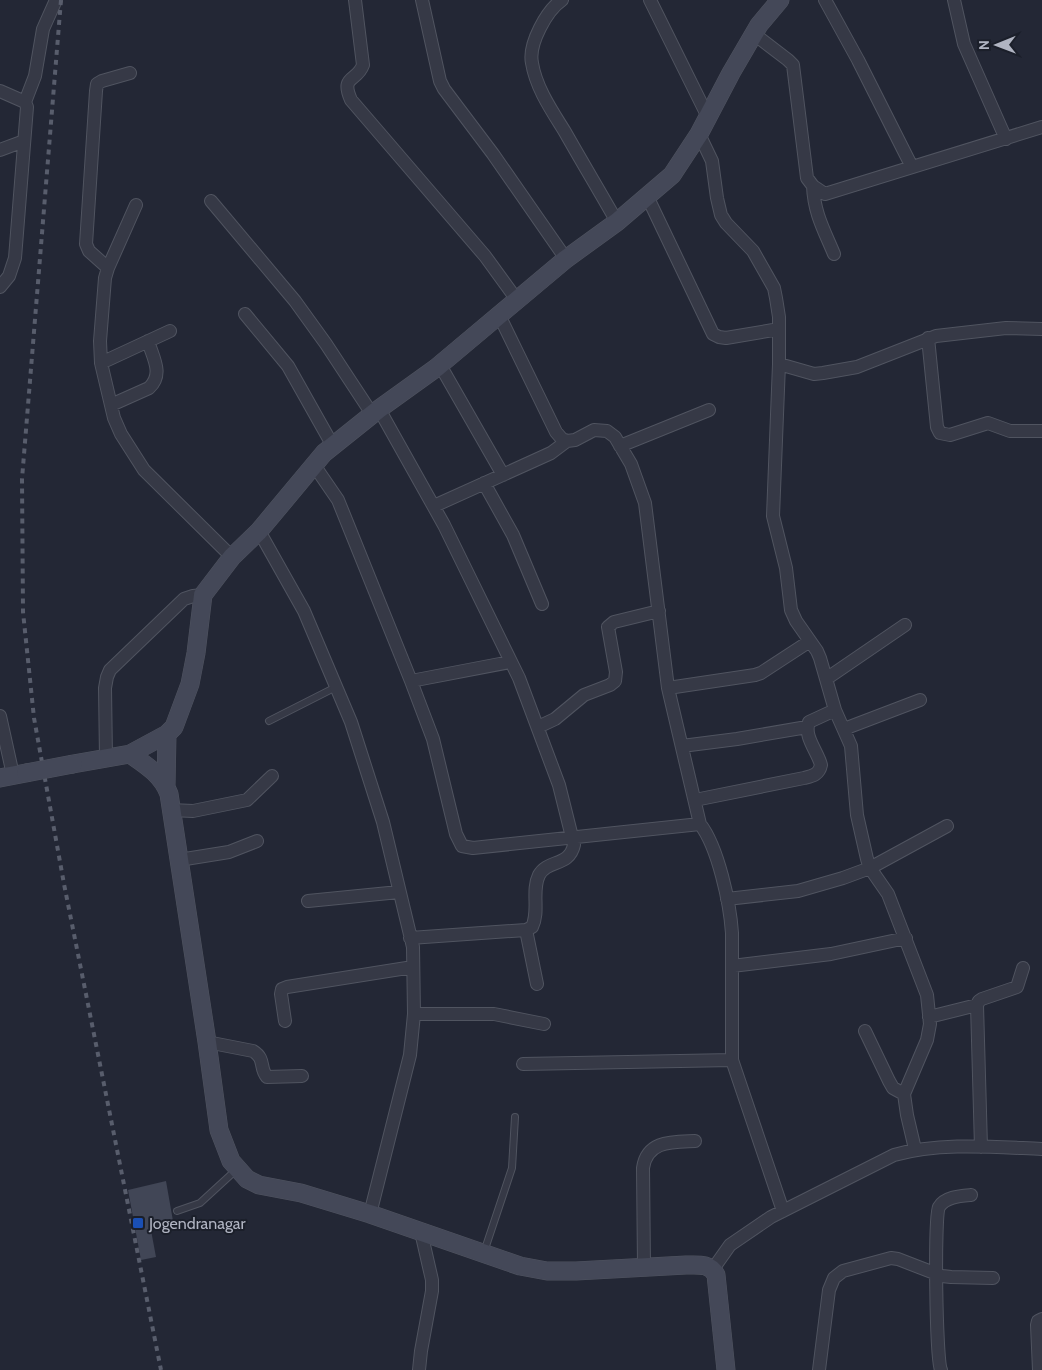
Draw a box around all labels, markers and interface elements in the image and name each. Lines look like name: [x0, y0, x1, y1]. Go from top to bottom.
north arrow: [972, 20, 1022, 70]
text: N: [975, 40, 993, 50]
place label: Jogendranagar: [148, 1214, 247, 1233]
marker: Jogendranagar: [131, 1216, 145, 1230]

